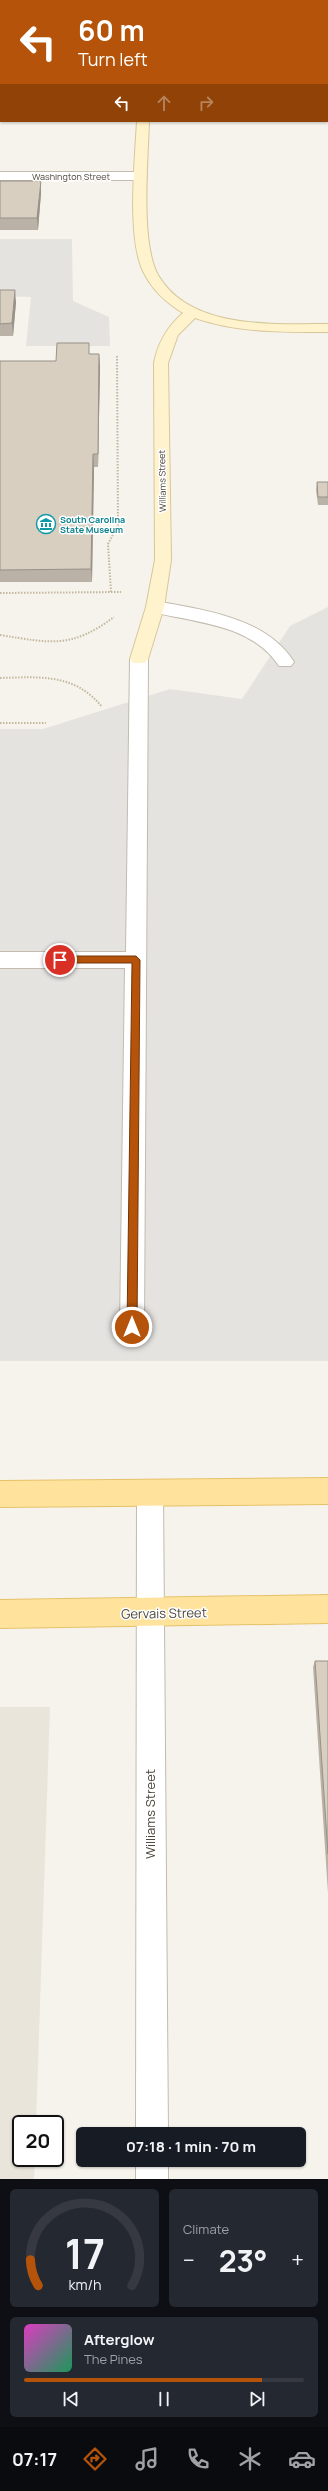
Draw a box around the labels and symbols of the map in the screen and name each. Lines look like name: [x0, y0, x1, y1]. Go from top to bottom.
street label: Washington Street: [32, 170, 110, 183]
street label: Williams Street: [155, 449, 169, 512]
museum icon: South Carolina State Museum: [35, 513, 57, 535]
place label: South Carolina State Museum: [60, 513, 125, 536]
pin: [43, 943, 77, 977]
position arrow: [111, 1306, 153, 1348]
street label: Gervais Street: [121, 1603, 207, 1623]
street label: Williams Street: [141, 1769, 159, 1859]
speed limit sign: 20: [12, 2115, 64, 2167]

